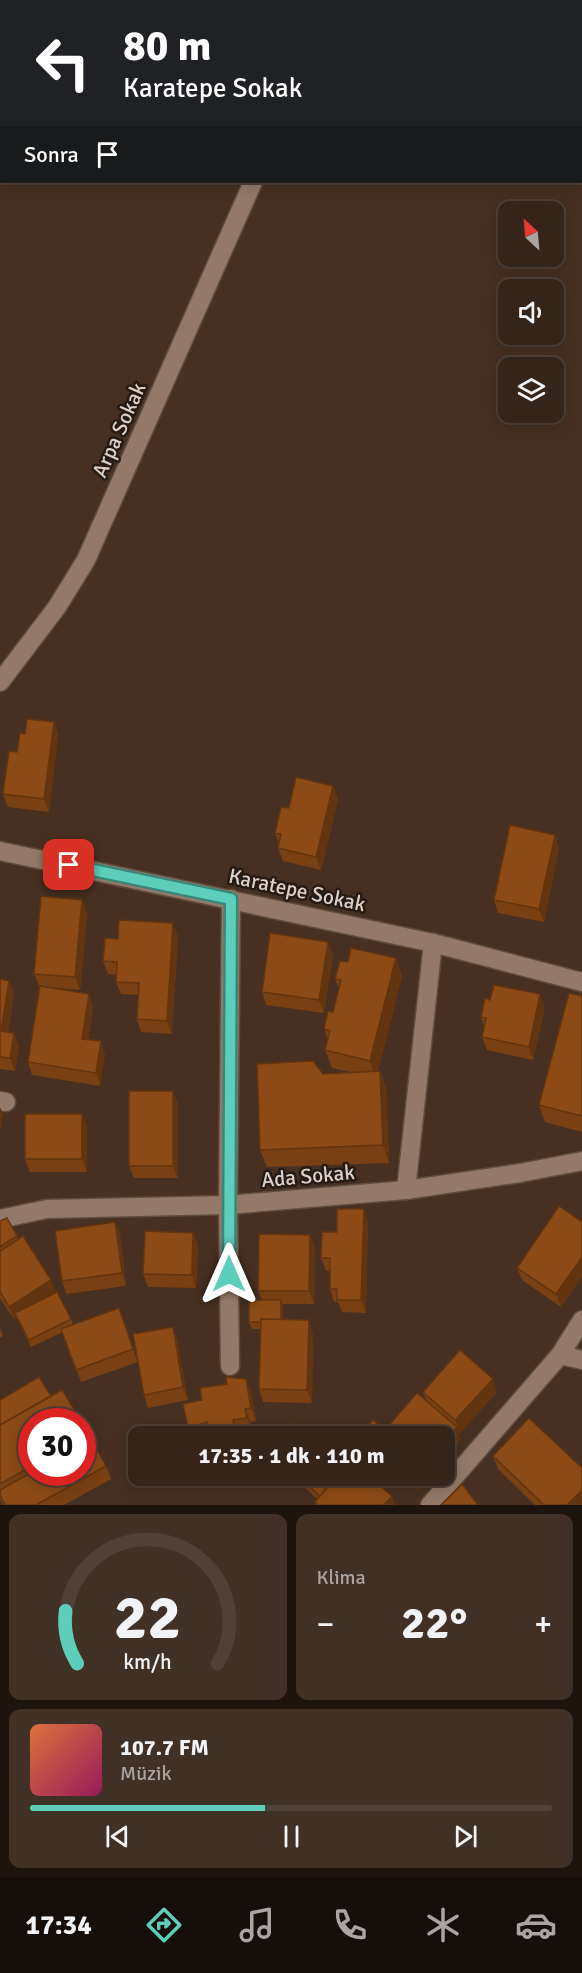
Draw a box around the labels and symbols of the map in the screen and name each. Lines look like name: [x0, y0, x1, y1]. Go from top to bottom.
north arrow: [498, 201, 564, 267]
street label: Arpa Sokak: [87, 378, 152, 482]
pin: [43, 839, 94, 890]
street label: Karatepe Sokak: [226, 863, 368, 917]
street label: Ada Sokak: [260, 1159, 356, 1193]
position arrow: [197, 1242, 261, 1306]
speed limit sign: 30: [18, 1408, 96, 1486]

